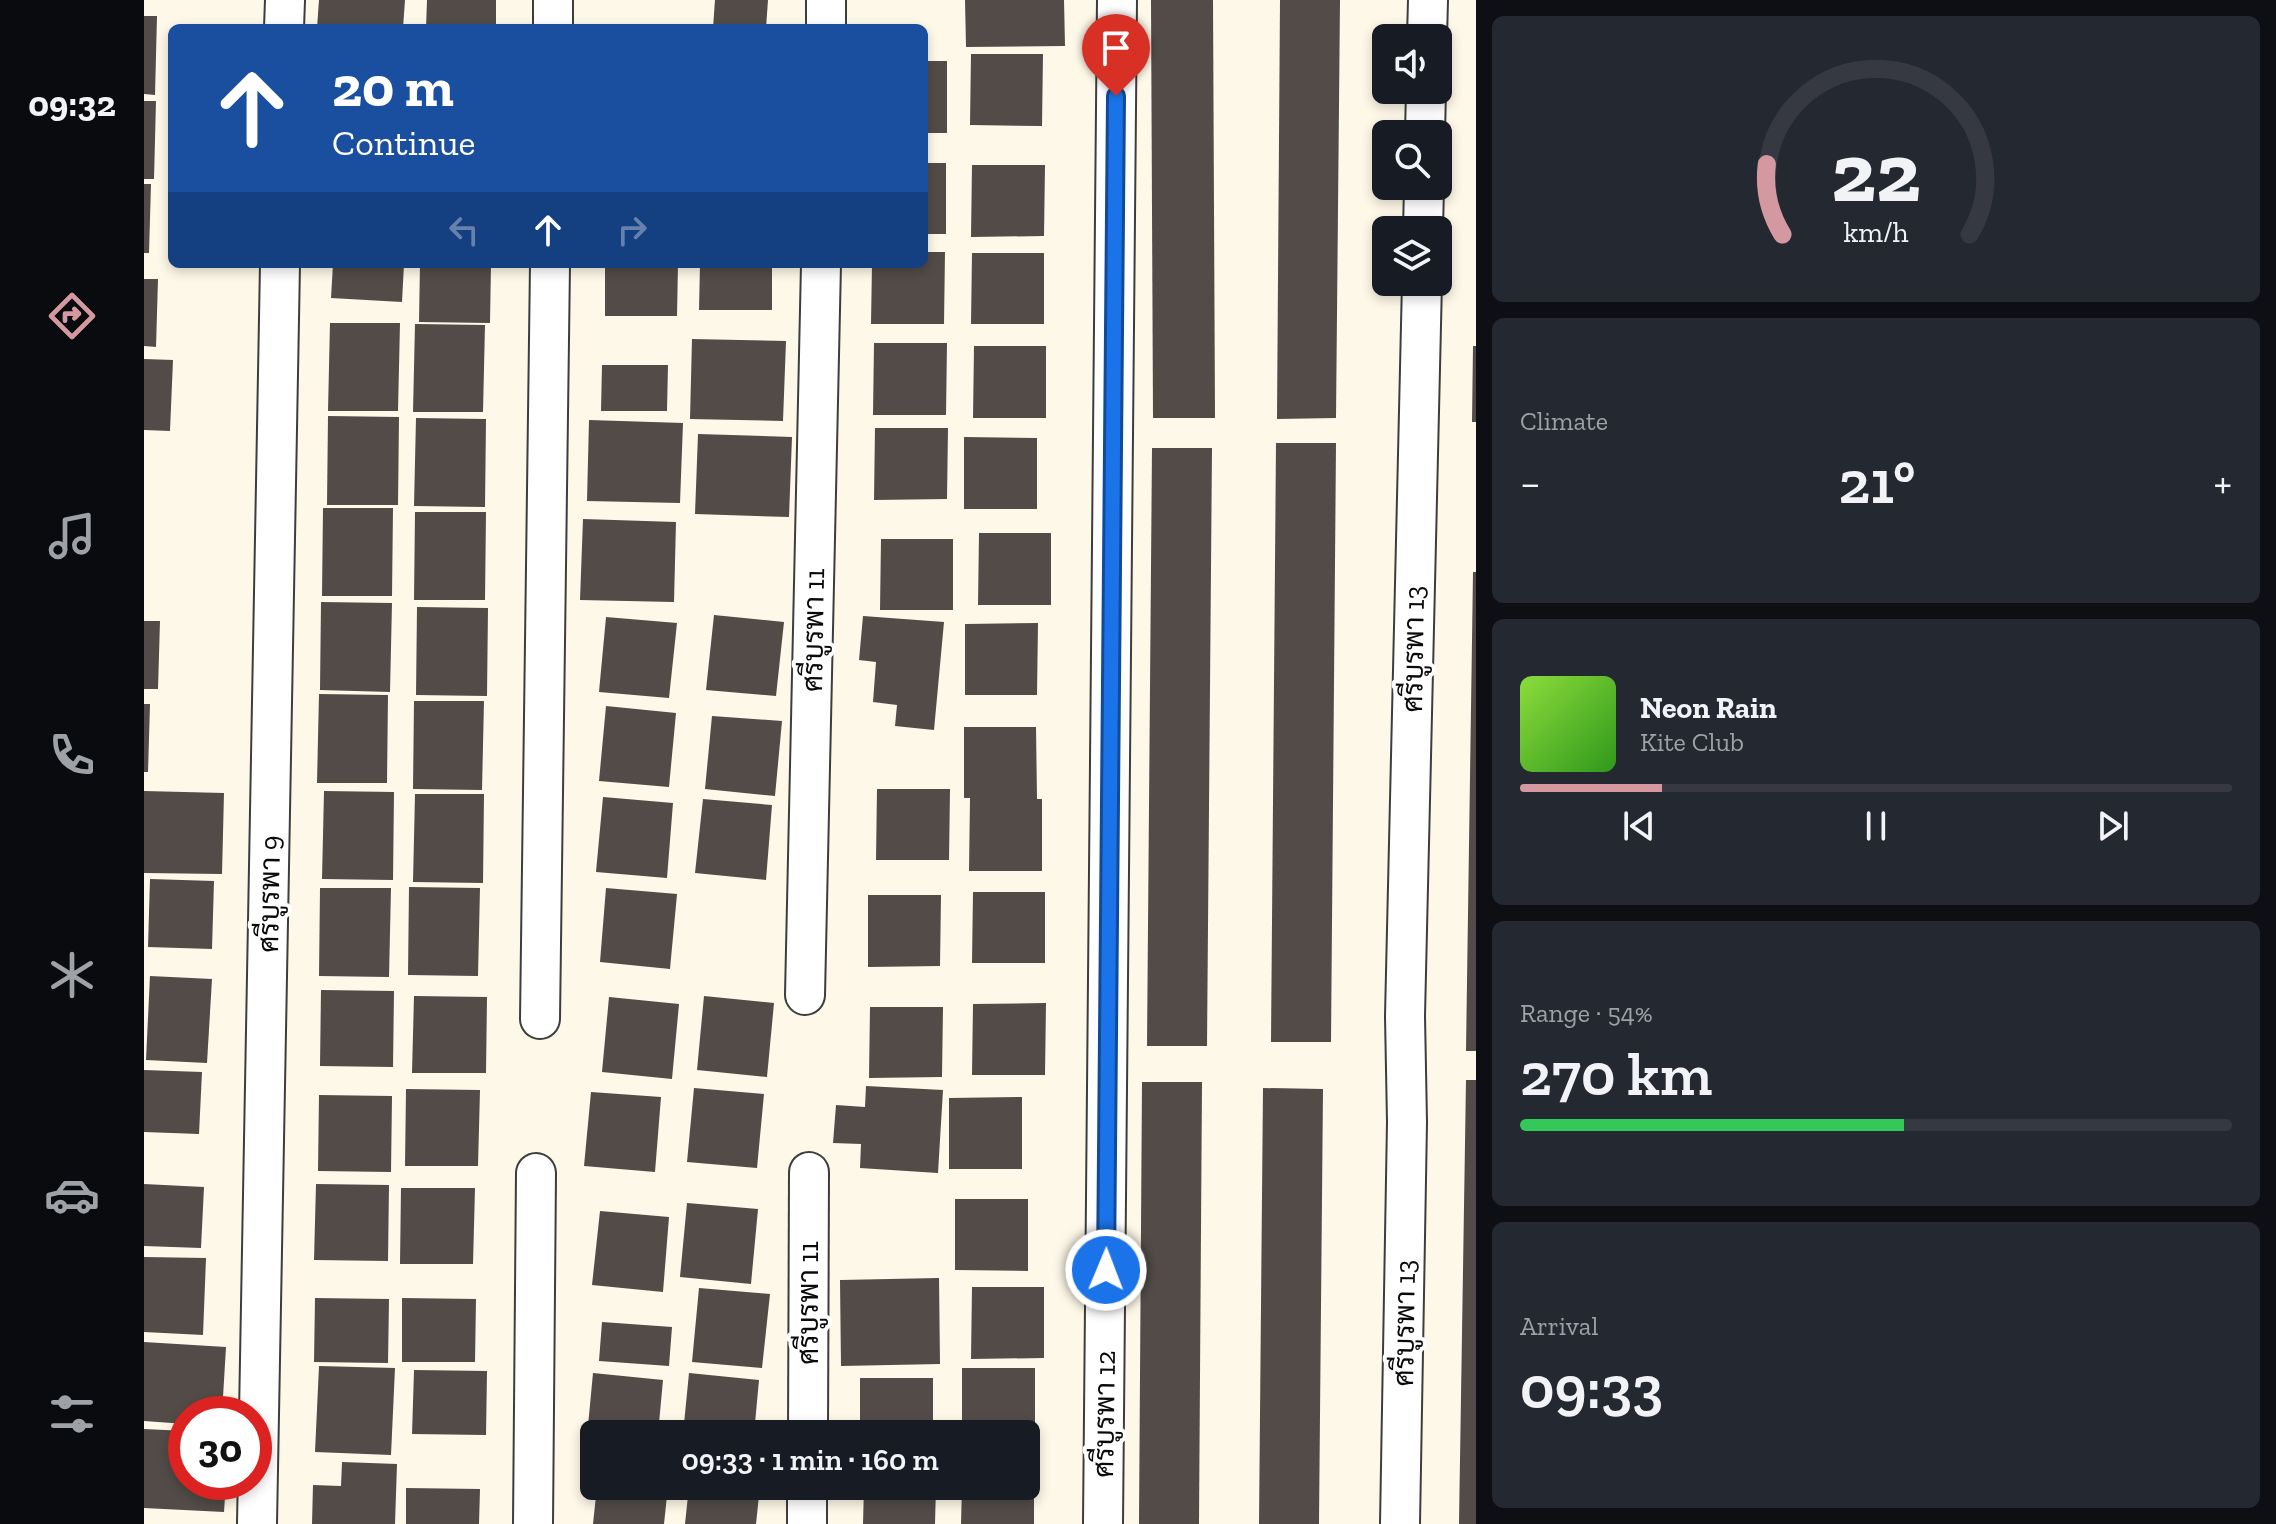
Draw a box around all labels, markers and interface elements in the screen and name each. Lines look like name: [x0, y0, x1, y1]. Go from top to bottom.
pin: [1082, 14.0, 1150, 96]
map controls: [1372, 24, 1452, 296]
button: sound: [1372, 24, 1452, 104]
icon: arrive: [1094, 26, 1138, 70]
text: 20 m: [332, 53, 454, 120]
icon: ahead: [200, 56, 304, 160]
text: 09:32: [28, 82, 116, 125]
button: search: [1372, 120, 1452, 200]
text: Continue: [332, 121, 476, 164]
text: 22: [1831, 121, 1921, 221]
icon: left: [442, 208, 486, 252]
icon: ahead: [526, 208, 570, 252]
icon: right: [610, 208, 654, 252]
text: km/h: [1843, 215, 1909, 249]
button: layers: [1372, 216, 1452, 296]
icon: directions: [44, 288, 100, 344]
text: Climate: [1520, 405, 1608, 437]
text: 21°: [1839, 446, 1915, 518]
text: −: [1520, 456, 1541, 509]
text: +: [2213, 456, 2232, 509]
icon: music: [44, 508, 100, 564]
street label: ศรีบูรพา 11: [794, 568, 834, 692]
street label: ศรีบูรพา 13: [1394, 585, 1434, 713]
text: Neon Rain: [1640, 690, 1777, 726]
text: Kite Club: [1640, 726, 1744, 758]
icon: phone: [44, 727, 100, 783]
icon: previous: [1617, 804, 1661, 848]
icon: pause: [1854, 804, 1898, 848]
icon: next: [2091, 804, 2135, 848]
street label: ศรีบูรพา 9: [250, 835, 290, 953]
icon: climate: [44, 947, 100, 1003]
text: Range · 54%: [1520, 997, 1653, 1029]
text: 270 km: [1520, 1038, 1712, 1110]
icon: car: [44, 1167, 100, 1223]
position arrow: [1064, 1228, 1148, 1312]
street label: ศรีบูรพา 11: [790, 1241, 828, 1365]
street label: ศรีบูรพา 13: [1385, 1259, 1425, 1387]
text: Arrival: [1520, 1310, 1598, 1342]
street label: ศรีบูรพา 12: [1085, 1350, 1125, 1478]
text: 09:33: [1520, 1351, 1663, 1423]
icon: filters: [44, 1386, 100, 1442]
speed limit sign: 30: [168, 1396, 272, 1500]
text: 09:33 · 1 min · 160 m: [681, 1442, 939, 1478]

